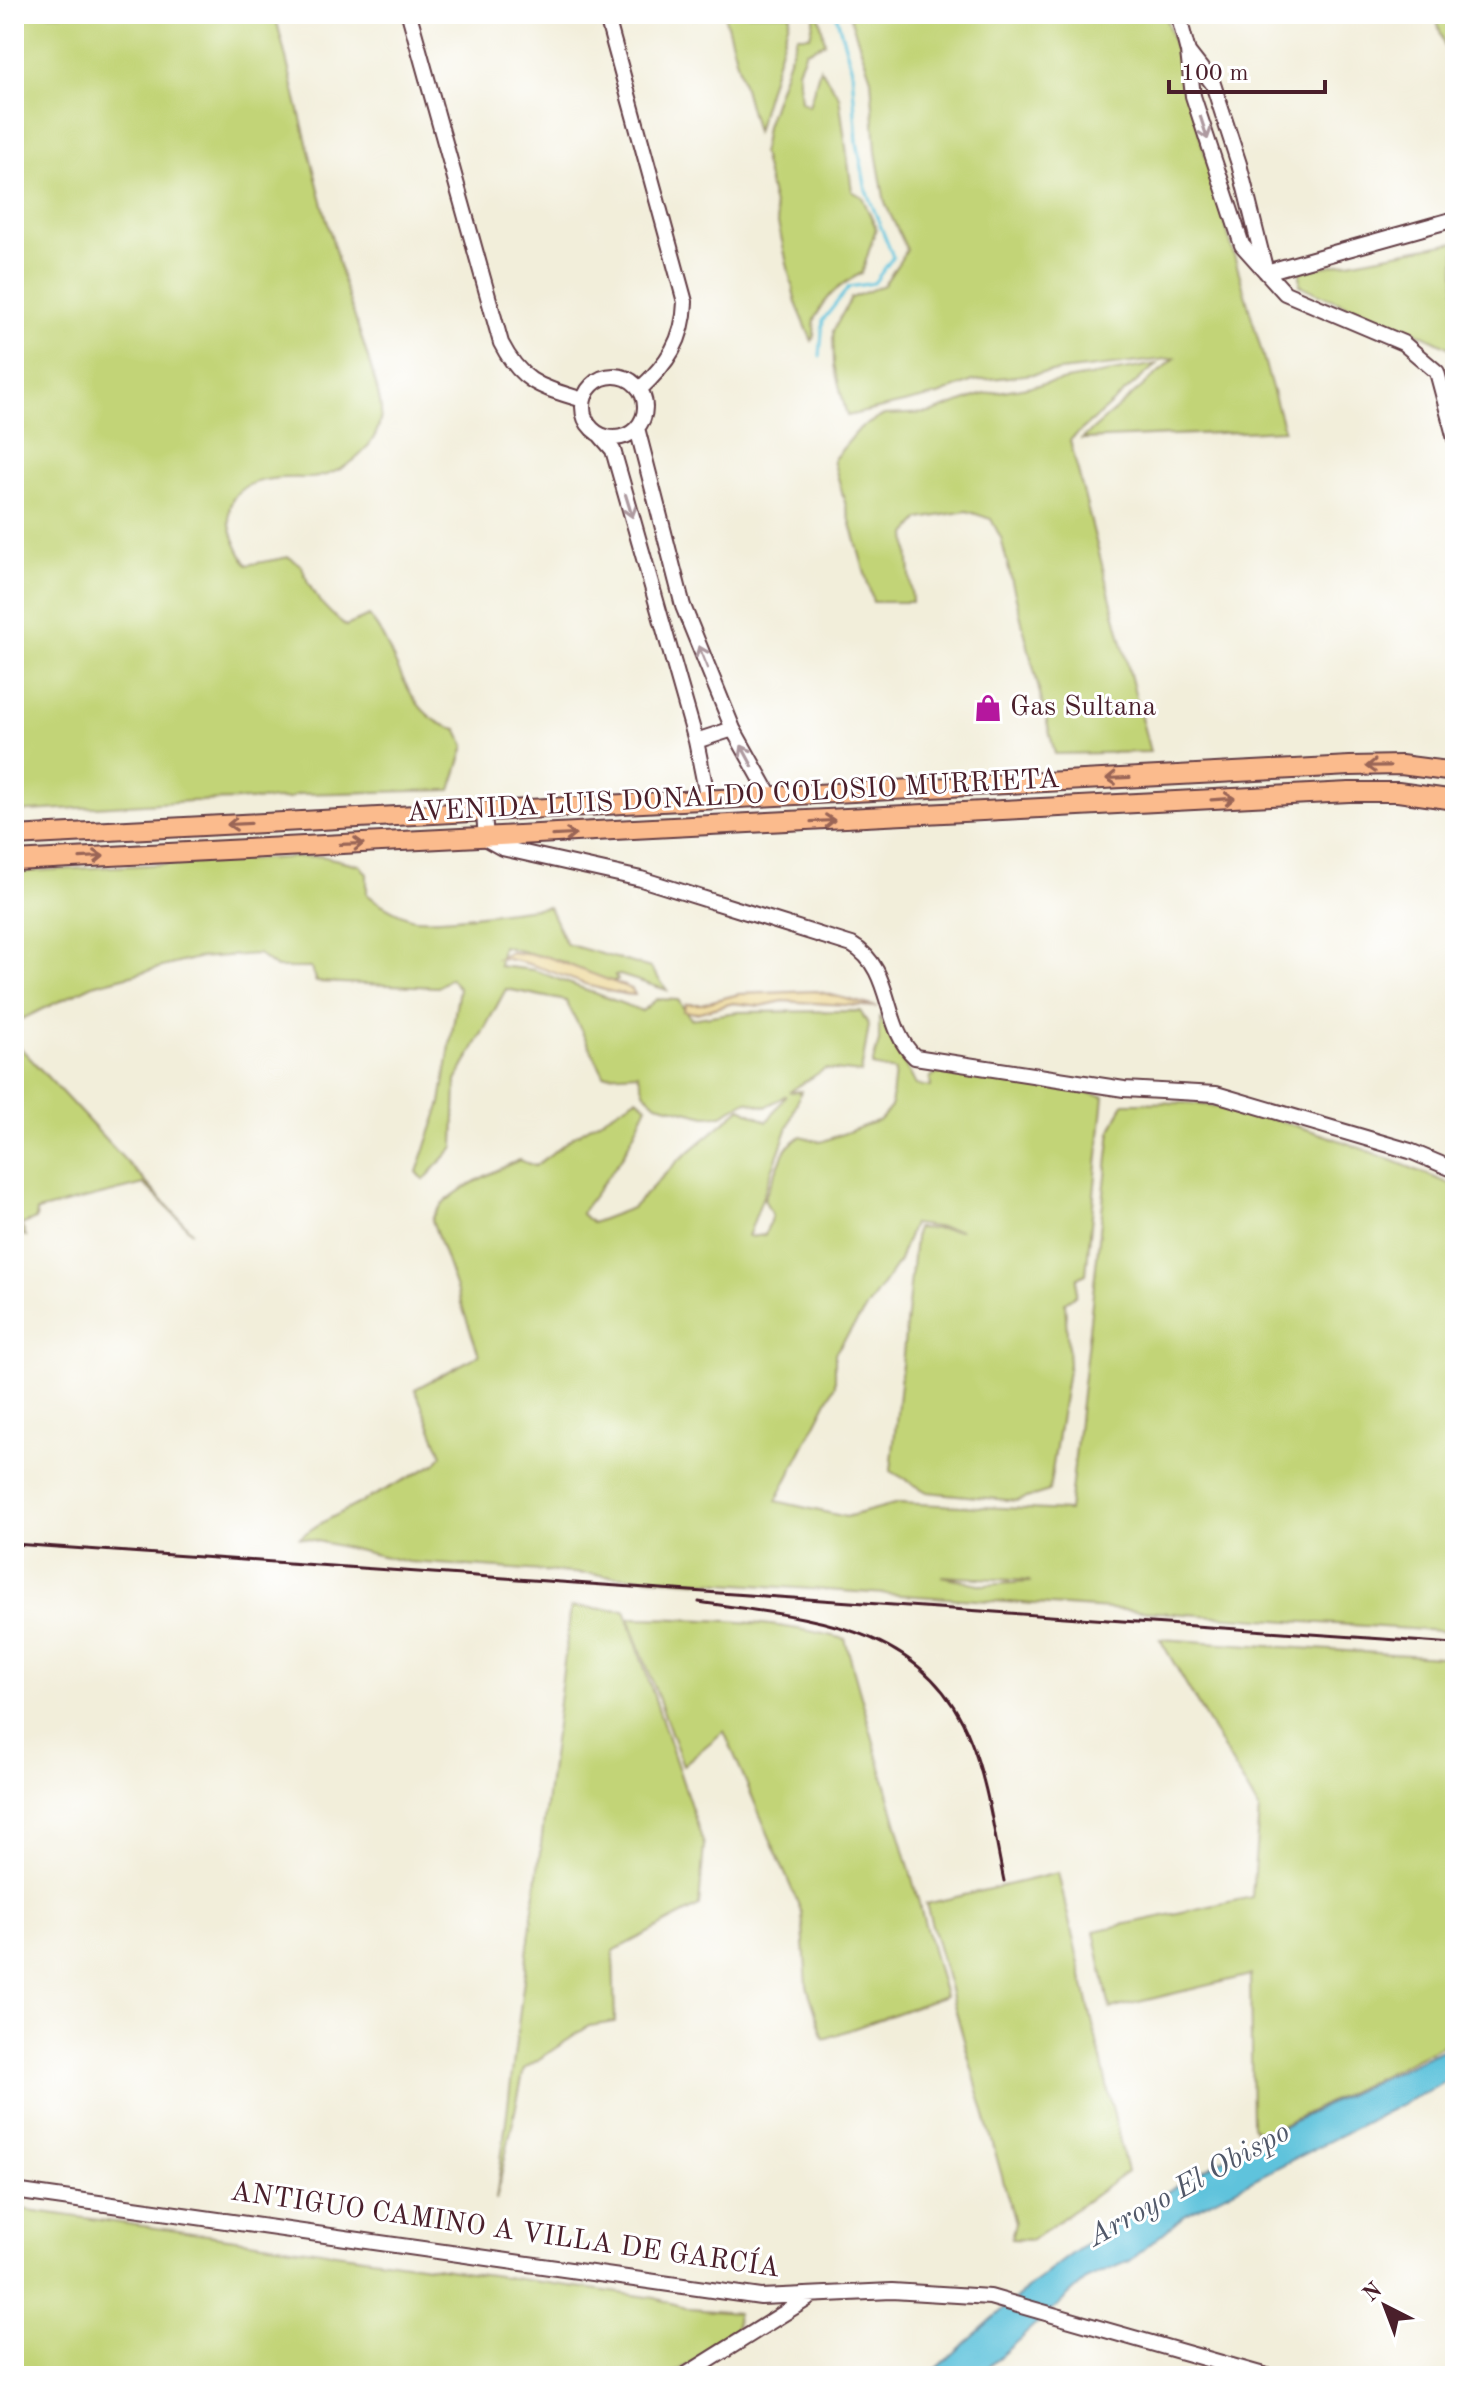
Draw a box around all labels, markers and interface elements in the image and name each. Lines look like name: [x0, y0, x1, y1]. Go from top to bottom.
scale bar: [1169, 44, 1325, 94]
text: 100 m: [1181, 62, 1249, 86]
one-way arrow: [1197, 115, 1212, 140]
one-way arrow: [622, 493, 637, 519]
one-way arrow: [695, 645, 710, 669]
shop icon: Gas Sultana: [973, 693, 1003, 723]
place label: Gas Sultana: [1010, 694, 1157, 722]
one-way arrow: [738, 745, 754, 768]
one-way arrow: [1365, 758, 1392, 773]
street label: AVENIDA LUIS DONALDO COLOSIO MURRIETA: [406, 766, 1060, 828]
one-way arrow: [1105, 771, 1132, 786]
one-way arrow: [1209, 791, 1236, 806]
one-way arrow: [809, 813, 836, 828]
one-way arrow: [226, 817, 253, 832]
one-way arrow: [550, 827, 577, 842]
one-way arrow: [338, 836, 365, 851]
one-way arrow: [78, 849, 105, 864]
water label: Arroyo El Obispo: [1081, 2117, 1295, 2254]
street label: ANTIGUO CAMINO A VILLA DE GARCÍA: [229, 2174, 782, 2283]
north arrow: [1345, 2266, 1425, 2346]
text: N: [1359, 2279, 1387, 2306]

